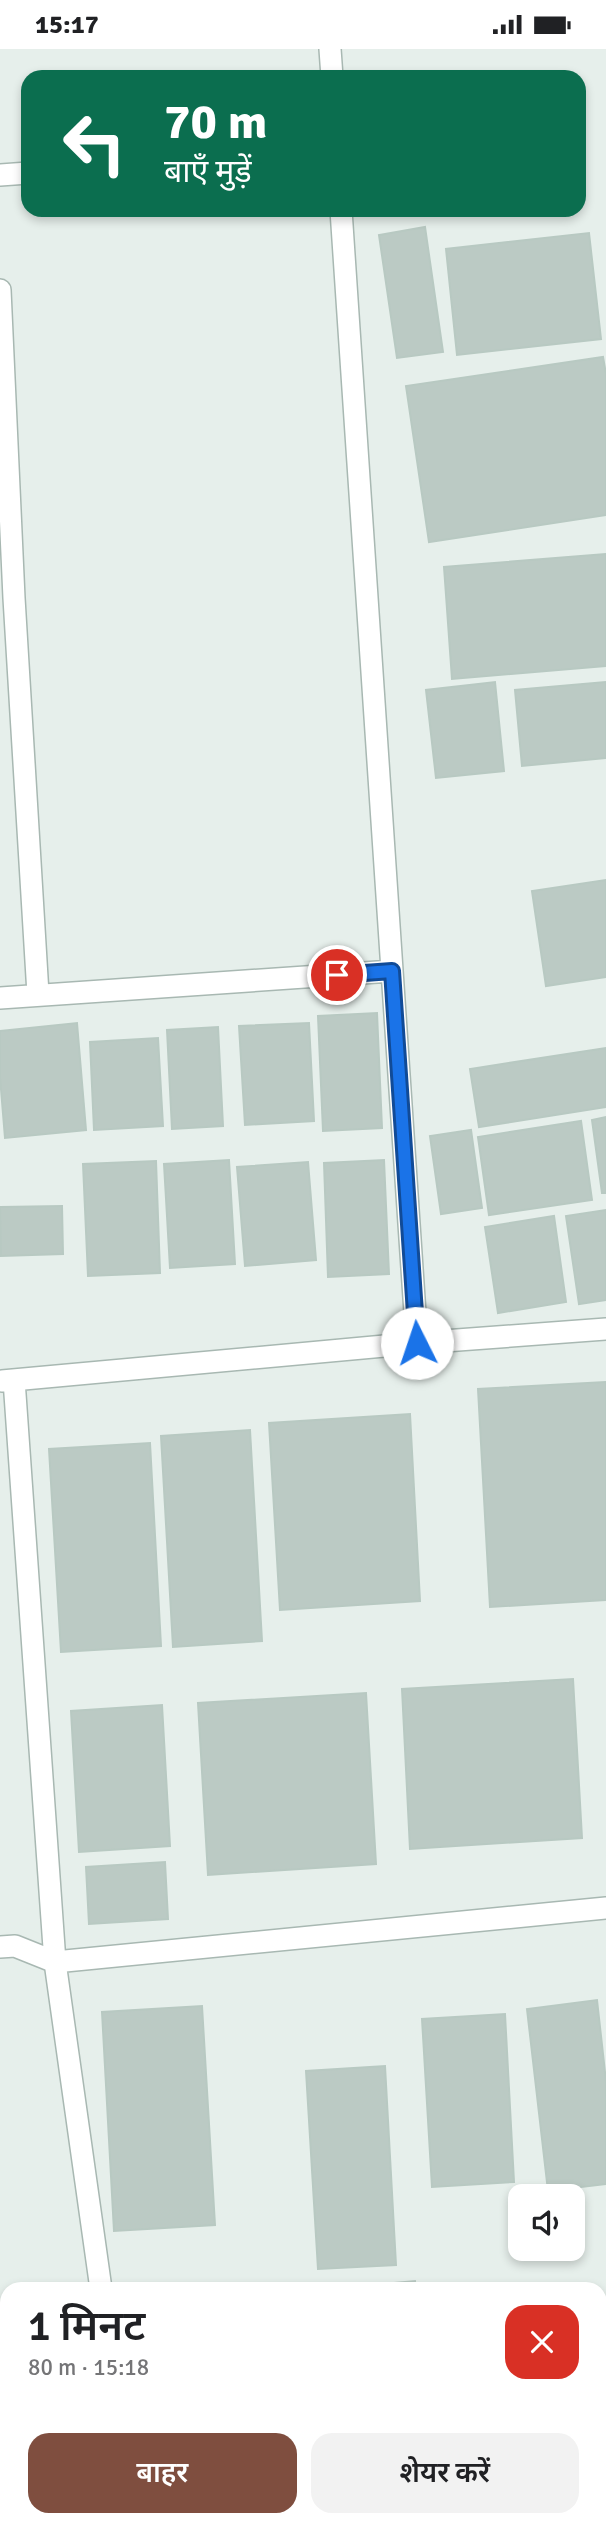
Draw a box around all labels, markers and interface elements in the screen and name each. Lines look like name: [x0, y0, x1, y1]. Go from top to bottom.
text: 15:17: [35, 9, 99, 41]
text: 70 m: [164, 92, 267, 152]
icon: left: [49, 98, 140, 189]
text: बाएँ मुड़ें: [164, 152, 252, 191]
pin: [307, 945, 367, 1005]
icon: arrive: [318, 956, 356, 994]
position arrow: [380, 1306, 454, 1380]
map controls: [508, 2184, 585, 2261]
button: sound: [508, 2184, 585, 2261]
text: 1 मिनट: [28, 2301, 145, 2352]
button: close: [505, 2305, 579, 2379]
text: 80 m · 15:18: [28, 2353, 149, 2382]
button: बाहर: [28, 2433, 297, 2513]
button: शेयर करें: [311, 2433, 579, 2513]

